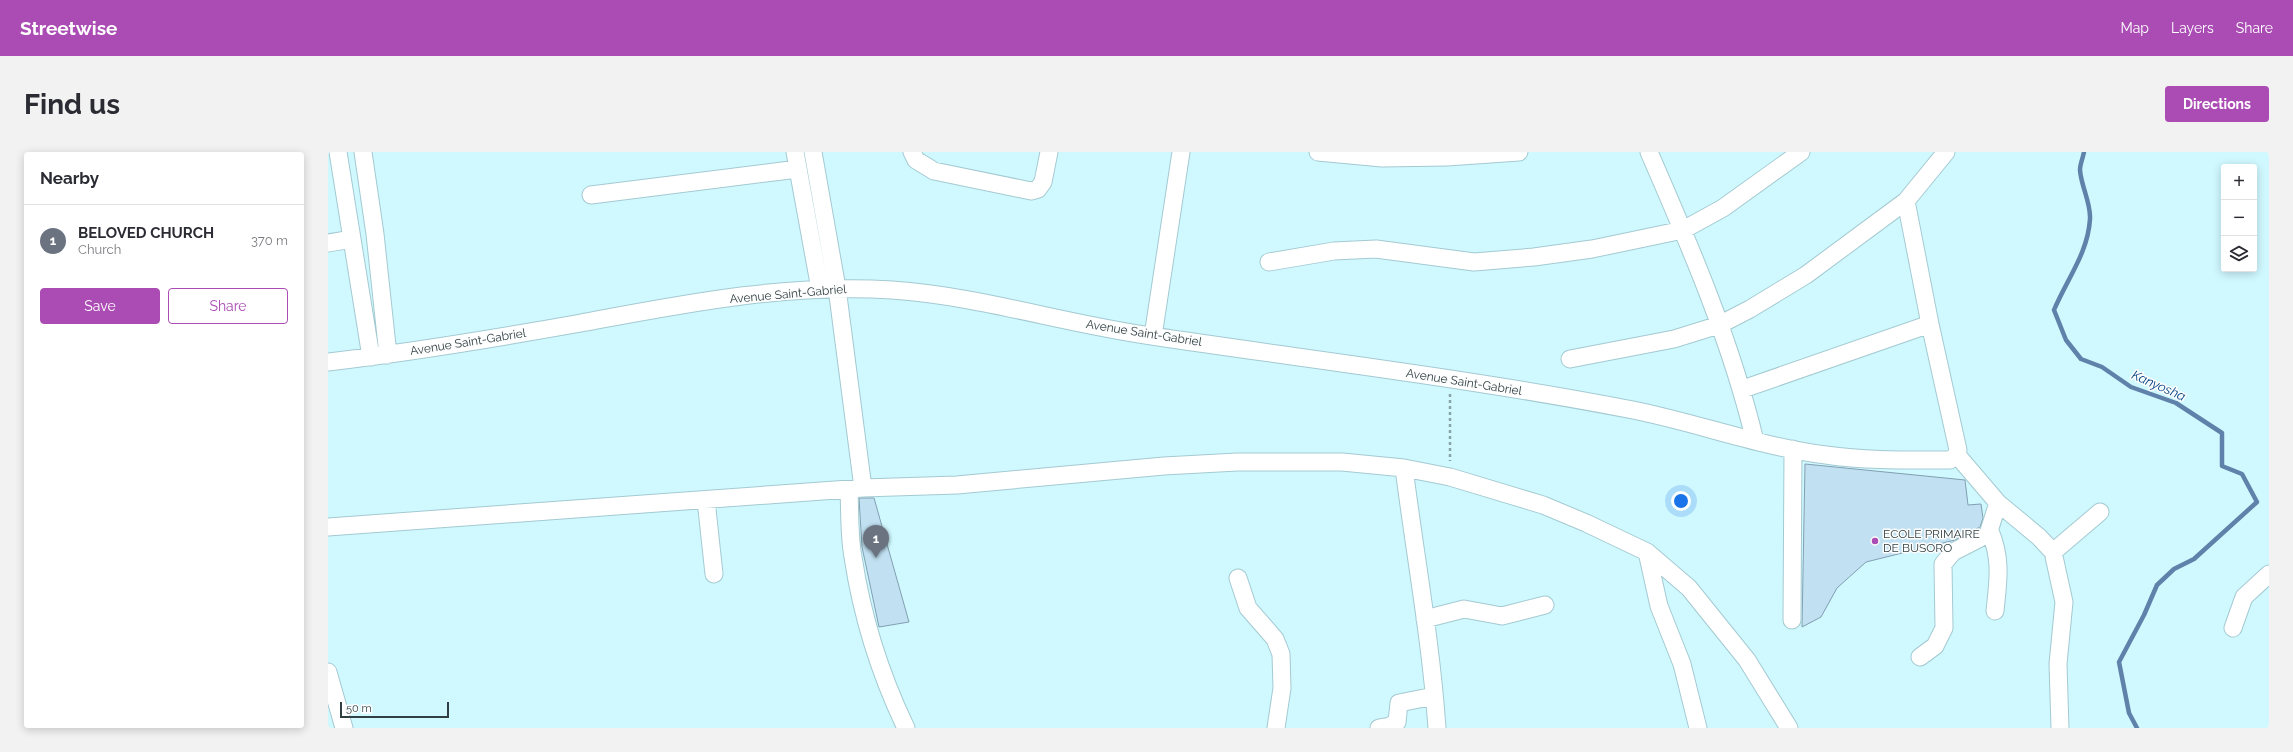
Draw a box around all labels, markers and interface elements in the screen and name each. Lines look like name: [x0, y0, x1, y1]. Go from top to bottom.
text: Streetwise: [20, 17, 117, 39]
text: Map: [2121, 20, 2149, 36]
text: Layers: [2171, 20, 2214, 36]
text: Share: [2236, 20, 2273, 36]
button: Directions: [2165, 86, 2269, 122]
text: Find us: [24, 88, 120, 121]
map controls: [2221, 164, 2257, 272]
button: +: [2221, 164, 2257, 200]
text: Nearby: [40, 168, 99, 188]
button: −: [2221, 200, 2257, 236]
text: BELOVED CHURCH: [78, 224, 214, 242]
text: 1: [50, 233, 56, 248]
text: 370 m: [251, 233, 288, 248]
button: layers: [2221, 236, 2257, 272]
text: Church: [78, 242, 121, 257]
street label: Avenue Saint-Gabriel: [729, 282, 848, 306]
button: Save: [40, 288, 160, 324]
button: Share: [168, 288, 288, 324]
street label: Avenue Saint-Gabriel: [1085, 317, 1204, 349]
street label: Avenue Saint-Gabriel: [409, 326, 528, 358]
street label: Avenue Saint-Gabriel: [1405, 366, 1524, 398]
water label: Kanyosha: [2130, 367, 2188, 404]
your location: [1671, 491, 1691, 511]
pin: 1: [863, 525, 889, 558]
place label: ECOLE PRIMAIRE DE BUSORO: [1883, 527, 1980, 555]
marker: ECOLE PRIMAIRE DE BUSORO: [1870, 536, 1880, 546]
scale bar: [340, 700, 449, 719]
text: 50 m: [346, 702, 372, 715]

